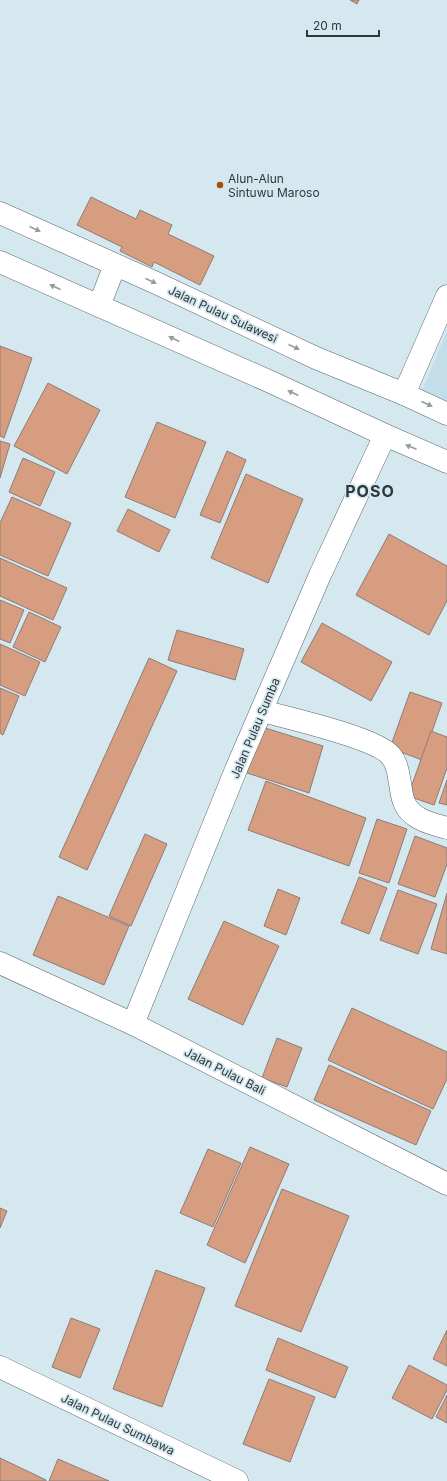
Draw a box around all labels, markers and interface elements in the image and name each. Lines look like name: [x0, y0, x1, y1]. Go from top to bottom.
scale bar: [307, 12, 379, 38]
text: 20 m: [313, 18, 342, 33]
place label: Alun-Alun Sintuwu Maroso: [228, 171, 320, 200]
marker: Alun-Alun Sintuwu Maroso: [215, 180, 225, 190]
one-way arrow: [30, 226, 41, 232]
one-way arrow: [146, 278, 157, 284]
street label: Jalan Pulau Sulawesi: [166, 282, 280, 346]
one-way arrow: [49, 283, 61, 289]
one-way arrow: [168, 336, 180, 342]
one-way arrow: [289, 344, 300, 350]
one-way arrow: [287, 389, 299, 396]
one-way arrow: [421, 401, 432, 407]
one-way arrow: [405, 443, 417, 449]
district label: POSO: [345, 481, 395, 501]
street label: Jalan Pulau Sumba: [227, 675, 283, 781]
street label: Jalan Pulau Bali: [182, 1044, 268, 1098]
street label: Jalan Pulau Sumbawa: [59, 1390, 177, 1458]

